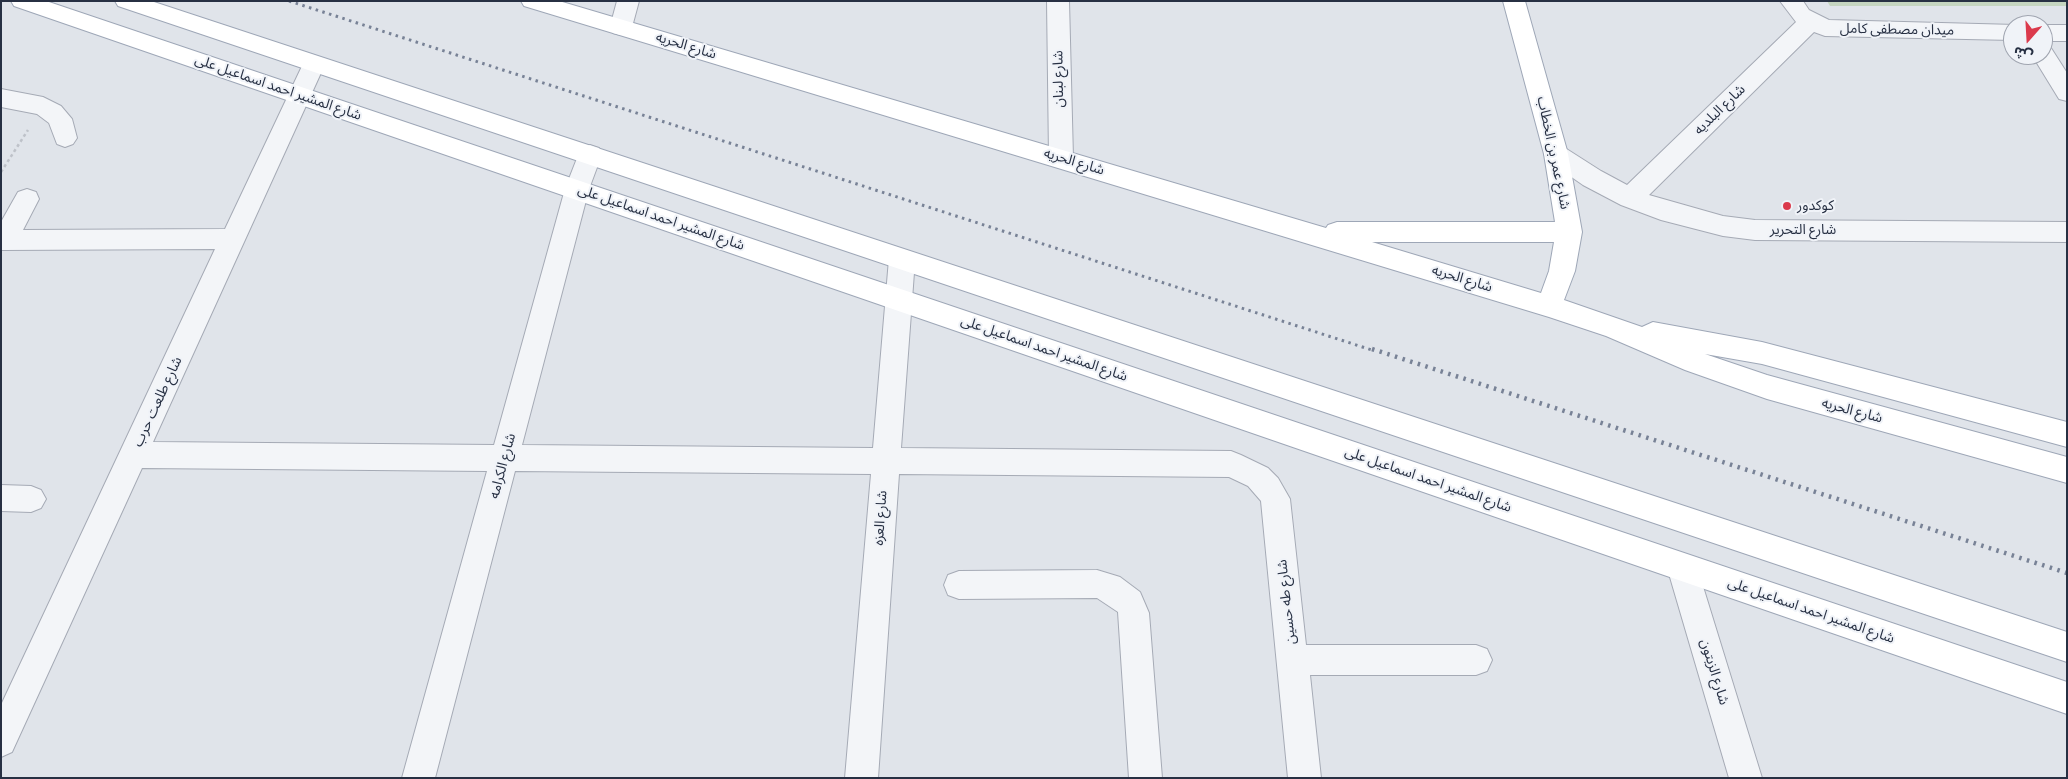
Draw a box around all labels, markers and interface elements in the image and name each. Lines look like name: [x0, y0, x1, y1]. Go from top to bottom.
north arrow: [2003, 15, 2053, 65]
street label: ميدان مصطفى كامل: [1840, 21, 1954, 39]
street label: شارع الحريه: [654, 29, 718, 63]
text: ش: [2011, 43, 2035, 65]
street label: شارع لبنان: [1050, 50, 1068, 108]
street label: شارع المشير احمد اسماعيل على: [193, 52, 363, 124]
street label: شارع البلديه: [1691, 81, 1749, 139]
street label: شارع عمر بن الخطاب: [1533, 95, 1573, 211]
street label: شارع الحريه: [1042, 145, 1106, 179]
street label: شارع المشير احمد اسماعيل على: [576, 182, 746, 254]
place label: كوكدور: [1797, 198, 1834, 214]
marker: كوكدور: [1781, 200, 1793, 212]
street label: شارع التحرير: [1770, 222, 1836, 238]
street label: شارع الحريه: [1430, 262, 1494, 296]
street label: شارع المشير احمد اسماعيل على: [959, 313, 1129, 385]
street label: شارع طلعت حرب: [130, 354, 186, 450]
street label: شارع الحريه: [1820, 395, 1884, 427]
street label: شارع الكرامه: [486, 431, 520, 501]
street label: شارع المشير احمد اسماعيل على: [1343, 444, 1513, 516]
street label: شارع العزه: [871, 490, 891, 546]
street label: شارع طه حسين: [1274, 559, 1300, 645]
street label: شارع المشير احمد اسماعيل على: [1726, 575, 1896, 647]
street label: شارع الزيتون: [1696, 637, 1732, 707]

